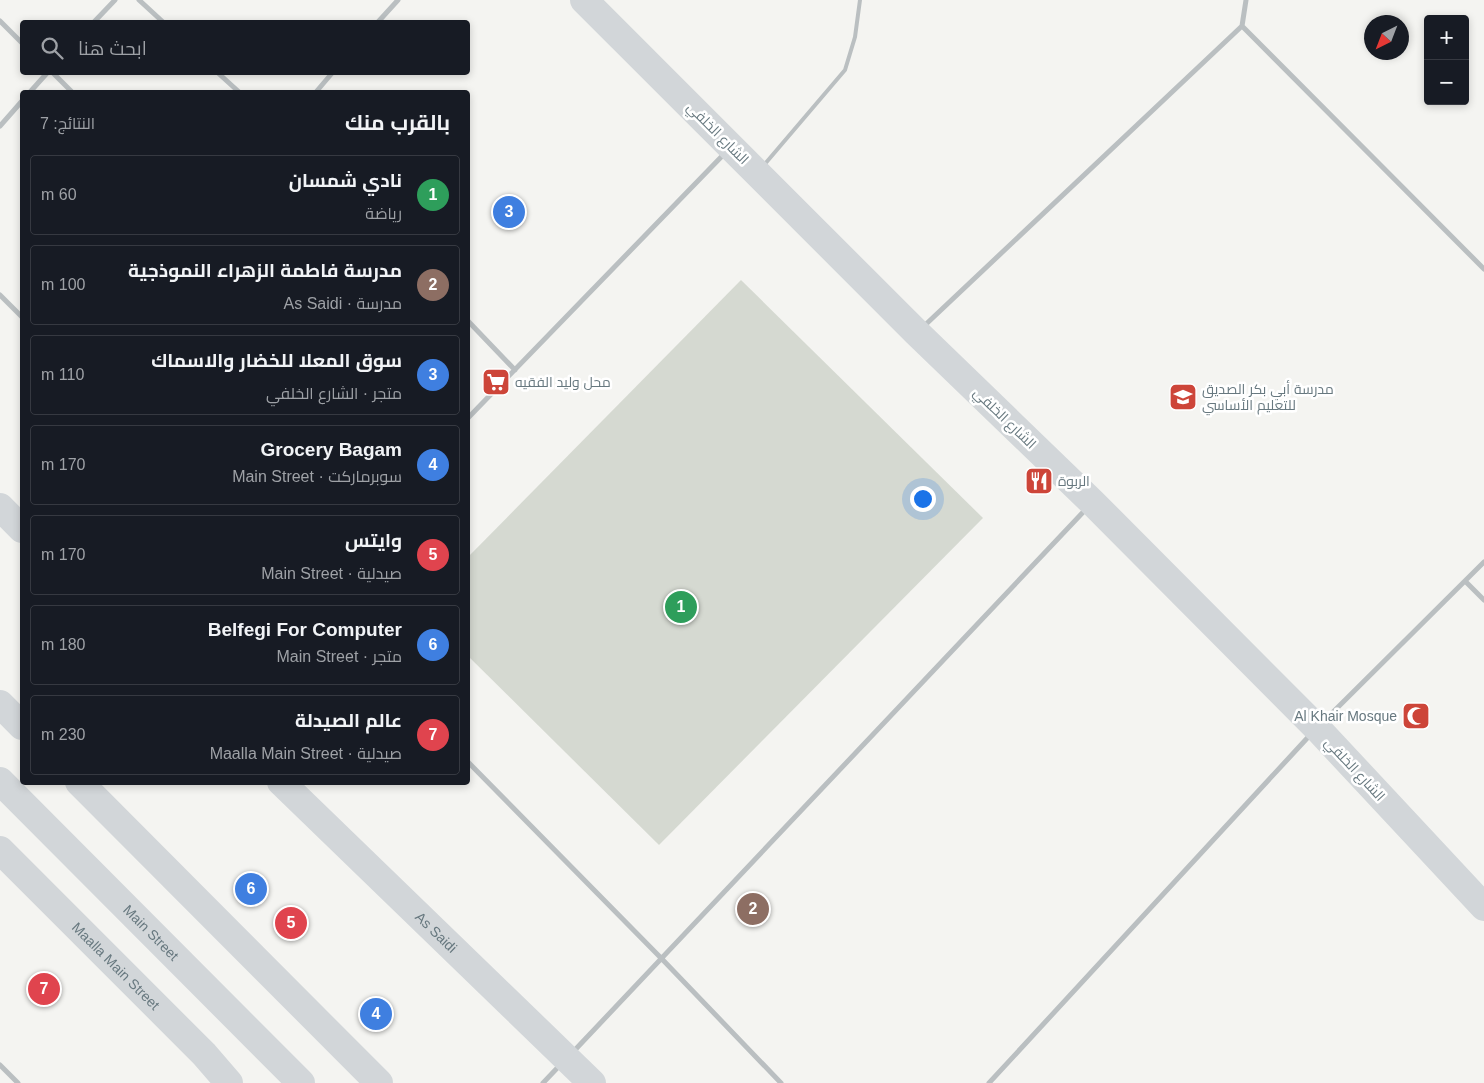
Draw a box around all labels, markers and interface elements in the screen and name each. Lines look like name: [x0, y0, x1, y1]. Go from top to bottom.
north arrow: [1364, 15, 1409, 60]
map controls: [1424, 15, 1469, 105]
button: +: [1424, 15, 1469, 60]
search box: [20, 20, 470, 75]
icon: search: [38, 34, 66, 62]
text: ابحث هنا: [78, 38, 147, 59]
button: −: [1424, 60, 1469, 105]
street label: الشارع الخلفي: [681, 99, 752, 170]
text: بالقرب منك: [345, 111, 450, 134]
text: النتائج: 7: [40, 115, 95, 132]
text: نادي شمسان: [289, 170, 402, 191]
text: 60 m: [41, 186, 77, 203]
text: 1: [429, 186, 437, 203]
pin: 3: [493, 193, 525, 231]
text: رياضة: [365, 205, 402, 222]
text: مدرسة فاطمة الزهراء النموذجية: [128, 260, 402, 281]
text: 100 m: [41, 276, 85, 293]
text: 2: [429, 276, 437, 293]
text: مدرسة · As Saidi: [284, 295, 402, 312]
text: سوق المعلا للخضار والاسماك: [151, 350, 402, 371]
text: 110 m: [41, 366, 84, 383]
text: 3: [429, 366, 437, 383]
supermarket icon: محل وليد الفقيه: [481, 367, 511, 397]
place label: محل وليد الفقيه: [515, 374, 611, 390]
place label: مدرسة أبي بكر الصديق للتعليم الأساسي: [1202, 380, 1334, 416]
school or university icon: مدرسة أبي بكر الصديق للتعليم الأساسي: [1168, 382, 1198, 412]
street label: الشارع الخلفي: [968, 384, 1040, 455]
text: متجر · الشارع الخلفي: [266, 385, 402, 402]
text: Grocery Bagam: [260, 439, 402, 460]
text: 170 m: [41, 456, 85, 473]
text: 4: [429, 456, 437, 473]
restaurant icon: الربوة: [1024, 466, 1054, 496]
text: سوبرماركت · Main Street: [232, 468, 402, 485]
place label: الربوة: [1058, 473, 1090, 489]
your location: [910, 486, 936, 512]
text: وايتس: [345, 530, 402, 551]
text: 170 m: [41, 546, 85, 563]
text: 5: [429, 546, 437, 563]
text: صيدلية · Main Street: [261, 565, 402, 582]
pin: 1: [665, 588, 697, 626]
text: Belfegi For Computer: [208, 619, 402, 640]
text: 180 m: [41, 636, 85, 653]
text: 6: [429, 636, 437, 653]
text: متجر · Main Street: [277, 648, 402, 665]
mosque icon: Al Khair Mosque: [1401, 701, 1431, 731]
place label: Al Khair Mosque: [1294, 708, 1397, 724]
text: عالم الصيدلة: [295, 710, 402, 731]
text: 230 m: [41, 726, 85, 743]
text: 7: [429, 726, 437, 743]
street label: الشارع الخلفي: [1319, 734, 1388, 807]
text: صيدلية · Maalla Main Street: [210, 745, 402, 762]
pin: 6: [235, 870, 267, 908]
pin: 2: [737, 890, 769, 928]
street label: Main Street: [120, 902, 182, 964]
pin: 5: [275, 904, 307, 942]
street label: As Saidi: [412, 909, 460, 956]
street label: Maalla Main Street: [69, 919, 163, 1013]
pin: 7: [28, 970, 60, 1008]
pin: 4: [360, 995, 392, 1033]

